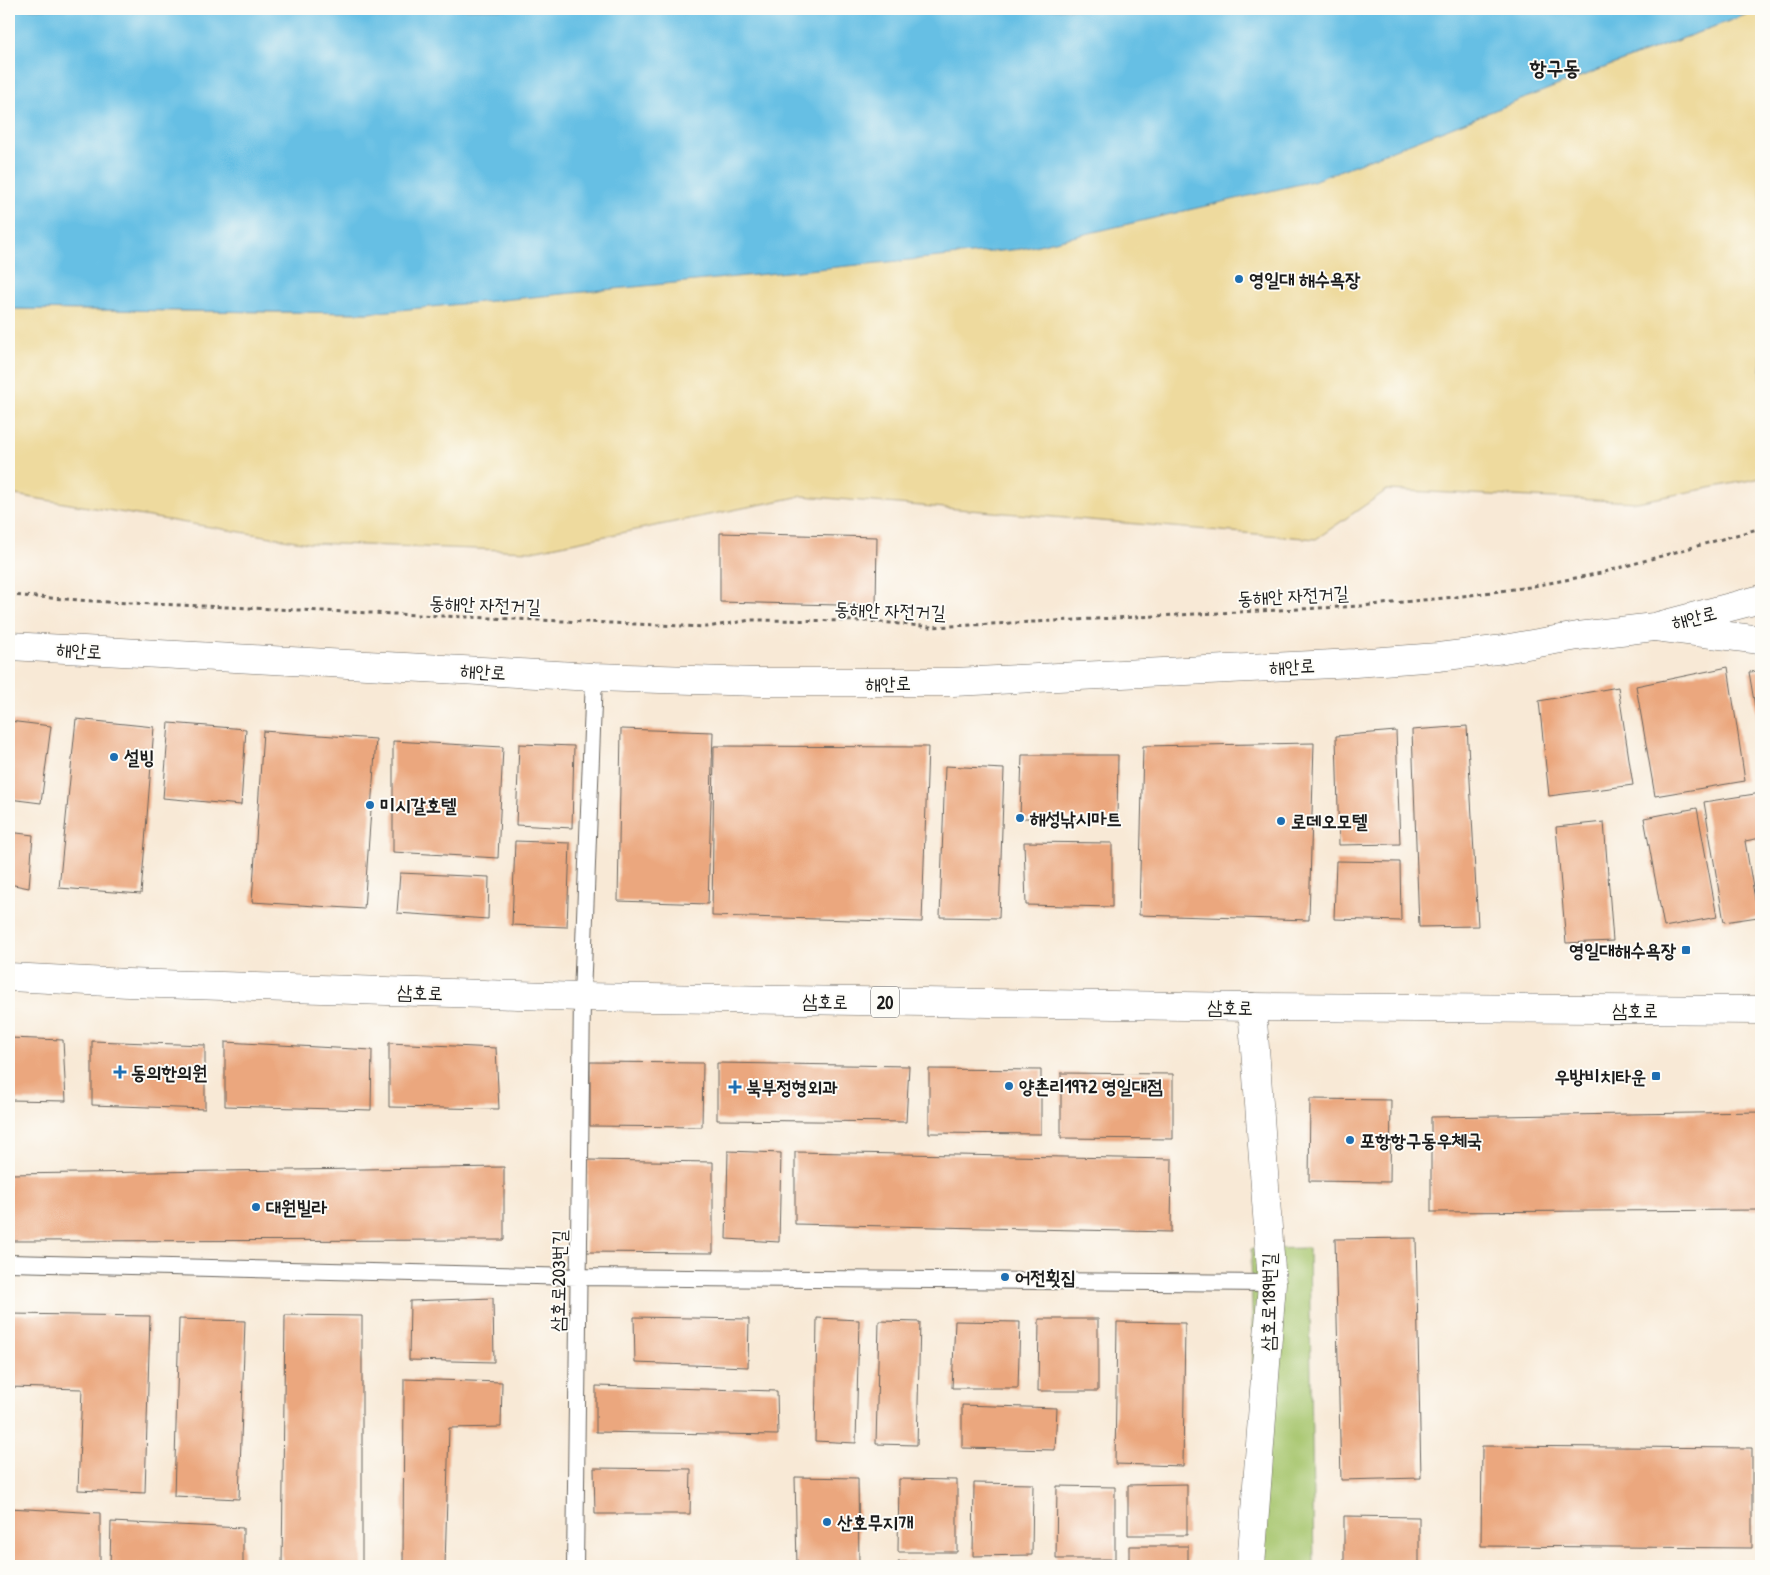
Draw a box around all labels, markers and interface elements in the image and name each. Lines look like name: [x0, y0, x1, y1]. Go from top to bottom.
district label: 항구동: [1529, 53, 1580, 82]
place label: 영일대 해수욕장: [1249, 266, 1361, 292]
marker: 영일대 해수욕장: [1233, 273, 1245, 285]
street label: 동해안 자전거길: [1237, 579, 1349, 611]
street label: 동해안 자전거길: [429, 589, 541, 619]
street label: 동해안 자전거길: [834, 595, 946, 625]
street label: 해안로: [1669, 599, 1719, 635]
street label: 해안로: [55, 636, 103, 664]
street label: 해안로: [1268, 652, 1316, 680]
street label: 해안로: [459, 657, 507, 685]
street label: 해안로: [865, 670, 911, 696]
place label: 설빙: [124, 744, 155, 770]
marker: 설빙: [108, 751, 120, 763]
place label: 미시갈호텔: [380, 792, 457, 818]
marker: 미시갈호텔: [364, 799, 376, 811]
place label: 해성낚시마트: [1029, 805, 1122, 831]
place label: 로데오모텔: [1291, 808, 1368, 834]
marker: 해성낚시마트: [1014, 812, 1026, 824]
marker: 로데오모텔: [1275, 815, 1287, 827]
place label: 영일대해수욕장: [1569, 937, 1677, 963]
marker: 영일대해수욕장: [1680, 944, 1692, 956]
street label: 삼호로: [397, 978, 443, 1006]
road number: 20: [871, 986, 899, 1018]
street label: 삼호로: [802, 988, 848, 1014]
street label: 삼호로: [1207, 994, 1253, 1020]
street label: 삼호로: [1612, 997, 1658, 1023]
place label: 동의한의원: [131, 1059, 207, 1085]
place label: 우방비치타운: [1554, 1063, 1646, 1089]
marker: 동의한의원: [113, 1065, 127, 1079]
marker: 우방비치타운: [1650, 1070, 1662, 1082]
place label: 양촌리1972 영일대점: [1019, 1073, 1163, 1099]
place label: 북부정형외과: [746, 1074, 838, 1100]
marker: 북부정형외과: [728, 1080, 742, 1094]
marker: 양촌리1972 영일대점: [1003, 1080, 1015, 1092]
place label: 포항항구동우체국: [1360, 1127, 1482, 1153]
marker: 포항항구동우체국: [1344, 1134, 1356, 1146]
place label: 대원빌라: [266, 1194, 328, 1220]
marker: 대원빌라: [250, 1201, 262, 1213]
street label: 삼호로203번길: [544, 1230, 572, 1332]
street label: 삼호로189번길: [1254, 1253, 1282, 1351]
place label: 어전횟집: [1015, 1264, 1076, 1290]
marker: 어전횟집: [999, 1271, 1011, 1283]
place label: 산호무지개: [837, 1509, 913, 1535]
marker: 산호무지개: [821, 1516, 833, 1528]

